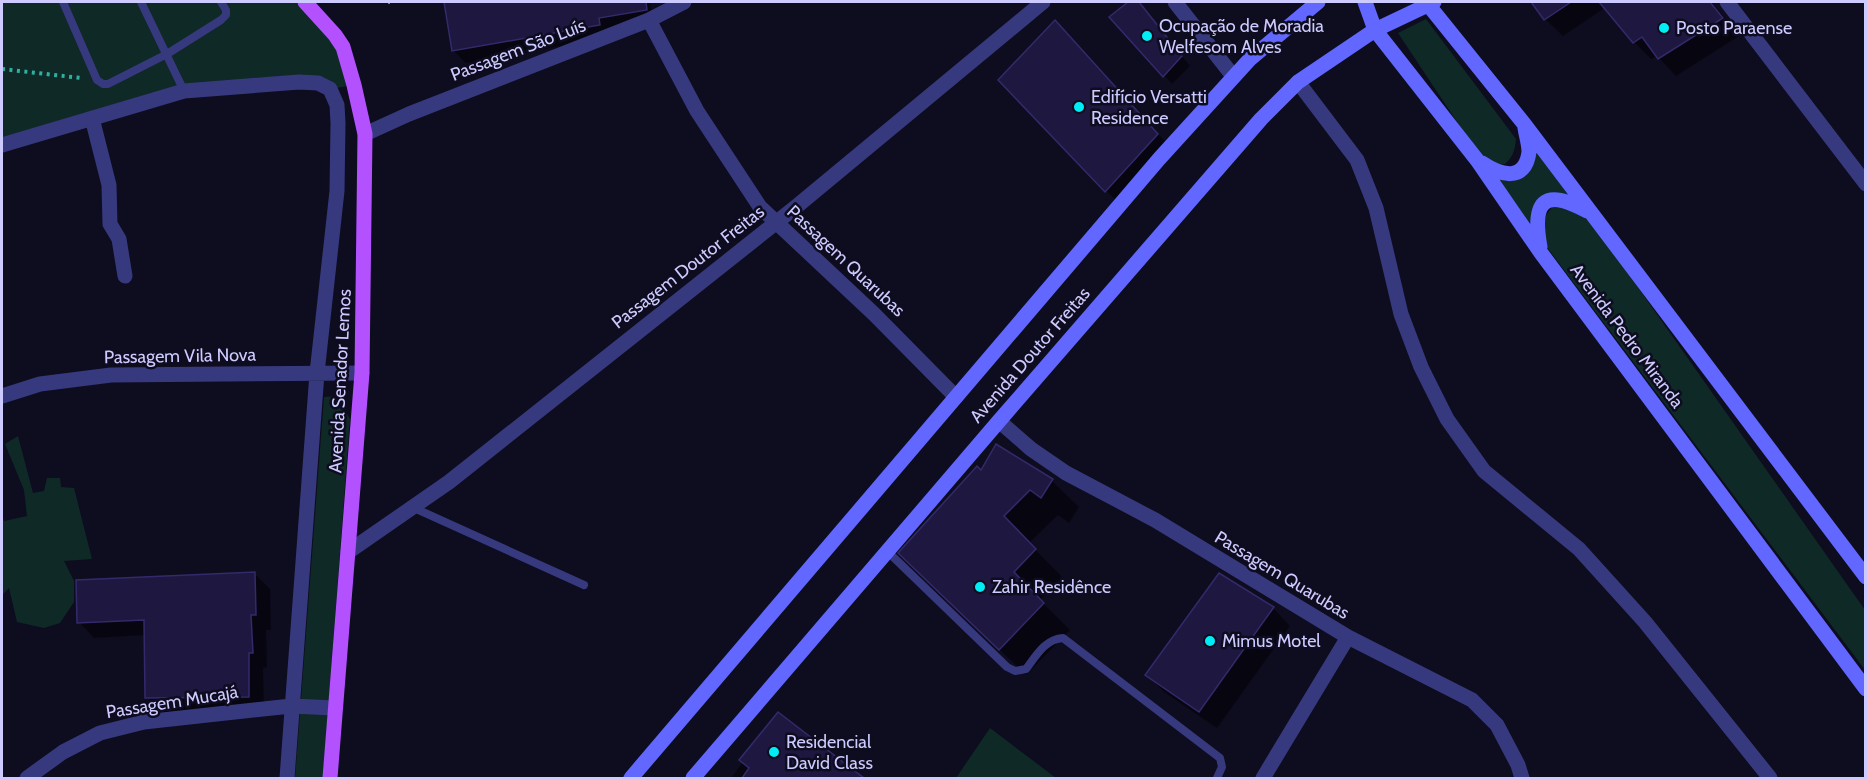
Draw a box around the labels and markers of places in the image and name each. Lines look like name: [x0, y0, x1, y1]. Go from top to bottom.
place label: Ocupação de Moradia Welfesom Alves: [1159, 15, 1324, 58]
place label: Posto Paraense: [1676, 17, 1792, 39]
marker: Posto Paraense: [1657, 21, 1671, 35]
marker: Ocupação de Moradia Welfesom Alves: [1140, 29, 1154, 43]
place label: Edifício Versatti Residence: [1091, 86, 1207, 129]
marker: Edifício Versatti Residence: [1072, 100, 1086, 114]
place label: Zahir Residênce: [992, 576, 1111, 598]
marker: Zahir Residênce: [973, 580, 987, 594]
place label: Mimus Motel: [1222, 630, 1321, 652]
marker: Mimus Motel: [1203, 634, 1217, 648]
place label: Residencial David Class: [786, 731, 873, 774]
marker: Residencial David Class: [767, 745, 781, 759]

